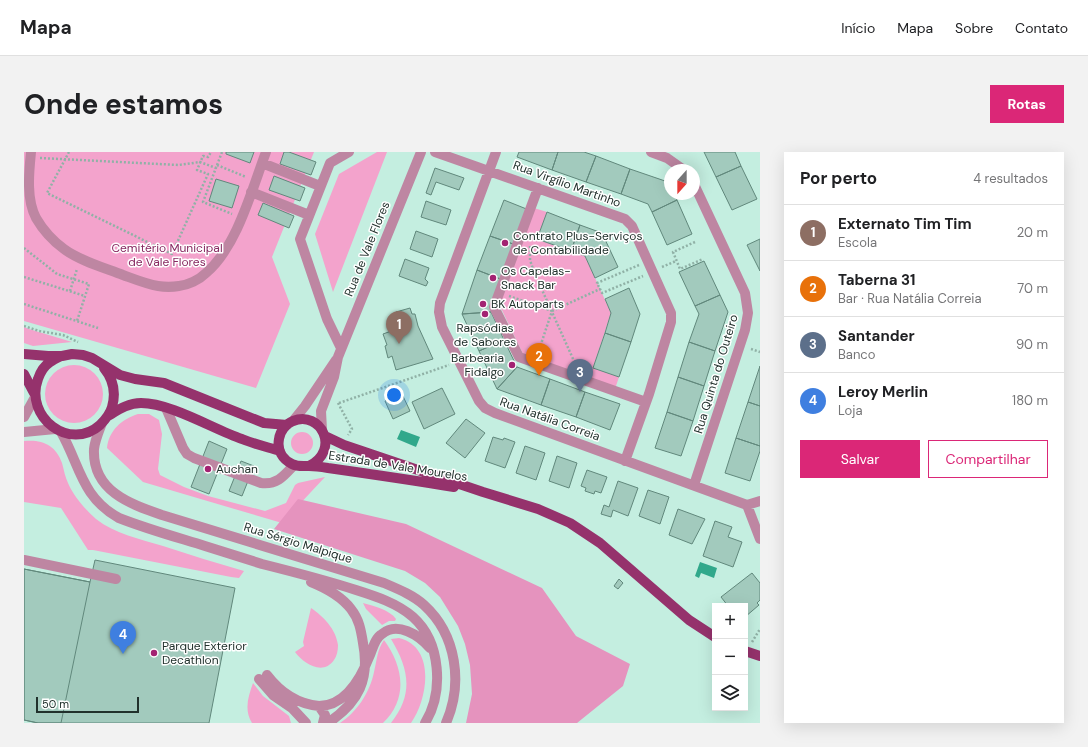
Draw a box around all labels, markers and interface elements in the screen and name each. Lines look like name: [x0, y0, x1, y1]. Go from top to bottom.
text: Mapa: [20, 15, 72, 40]
text: Início: [841, 19, 875, 37]
text: Mapa: [897, 19, 933, 37]
text: Sobre: [955, 19, 993, 37]
text: Contato: [1015, 19, 1068, 37]
button: Rotas: [990, 85, 1064, 123]
text: Onde estamos: [24, 86, 223, 123]
street label: Rua Virgílio Martinho: [511, 157, 623, 211]
north arrow: [664, 164, 700, 200]
text: Por perto: [800, 167, 877, 189]
text: 4 resultados: [973, 170, 1048, 187]
street label: Rua de Vale Flores: [341, 199, 393, 299]
text: Externato Tim Tim: [838, 214, 972, 234]
text: 1: [811, 224, 815, 241]
text: 20 m: [1017, 224, 1048, 241]
place label: Contrato Plus-Serviços de Contabilidade: [513, 228, 642, 258]
text: Escola: [838, 234, 877, 251]
marker: Contrato Plus-Serviços de Contabilidade: [500, 238, 510, 248]
park label: Cemitério Municipal de Vale Flores: [111, 240, 223, 270]
place label: Os Capelas- Snack Bar: [501, 263, 571, 293]
text: Taberna 31: [838, 270, 915, 290]
marker: Os Capelas- Snack Bar: [488, 273, 498, 283]
text: 2: [809, 280, 817, 297]
text: 70 m: [1017, 280, 1048, 297]
text: Bar · Rua Natália Correia: [838, 290, 981, 307]
place label: BK Autoparts: [491, 296, 564, 312]
marker: BK Autoparts: [478, 299, 488, 309]
marker: Rapsódias de Sabores: [480, 309, 490, 319]
pin: 1: [386, 311, 412, 344]
street label: Rua Quinta do Outeiro: [690, 313, 742, 435]
place label: Rapsódias de Sabores: [454, 320, 516, 350]
text: Santander: [838, 326, 915, 346]
text: 3: [809, 336, 817, 353]
text: 90 m: [1016, 336, 1048, 353]
pin: 2: [526, 343, 552, 376]
text: Banco: [838, 346, 876, 363]
place label: Barbearia Fidalgo: [451, 350, 504, 380]
pin: 3: [567, 359, 593, 392]
marker: Barbearia Fidalgo: [507, 360, 517, 370]
text: Leroy Merlin: [838, 382, 928, 402]
your location: [384, 385, 404, 405]
text: 4: [809, 392, 817, 409]
text: 180 m: [1012, 392, 1048, 409]
street label: Rua Natália Correia: [498, 393, 602, 445]
text: Loja: [838, 402, 863, 419]
button: Salvar: [800, 440, 920, 478]
button: Compartilhar: [928, 440, 1048, 478]
street label: Estrada de Vale Mourelos: [327, 447, 469, 485]
place label: Auchan: [216, 461, 258, 477]
marker: Auchan: [203, 464, 213, 474]
street label: Rua Sérgio Malpique: [242, 519, 354, 567]
map controls: [712, 603, 748, 711]
button: +: [712, 603, 748, 639]
pin: 4: [110, 621, 136, 654]
place label: Parque Exterior Decathlon: [162, 638, 247, 668]
button: −: [712, 639, 748, 675]
marker: Parque Exterior Decathlon: [149, 648, 159, 658]
button: layers: [712, 675, 748, 711]
scale bar: [36, 695, 139, 714]
text: 50 m: [42, 697, 69, 711]

